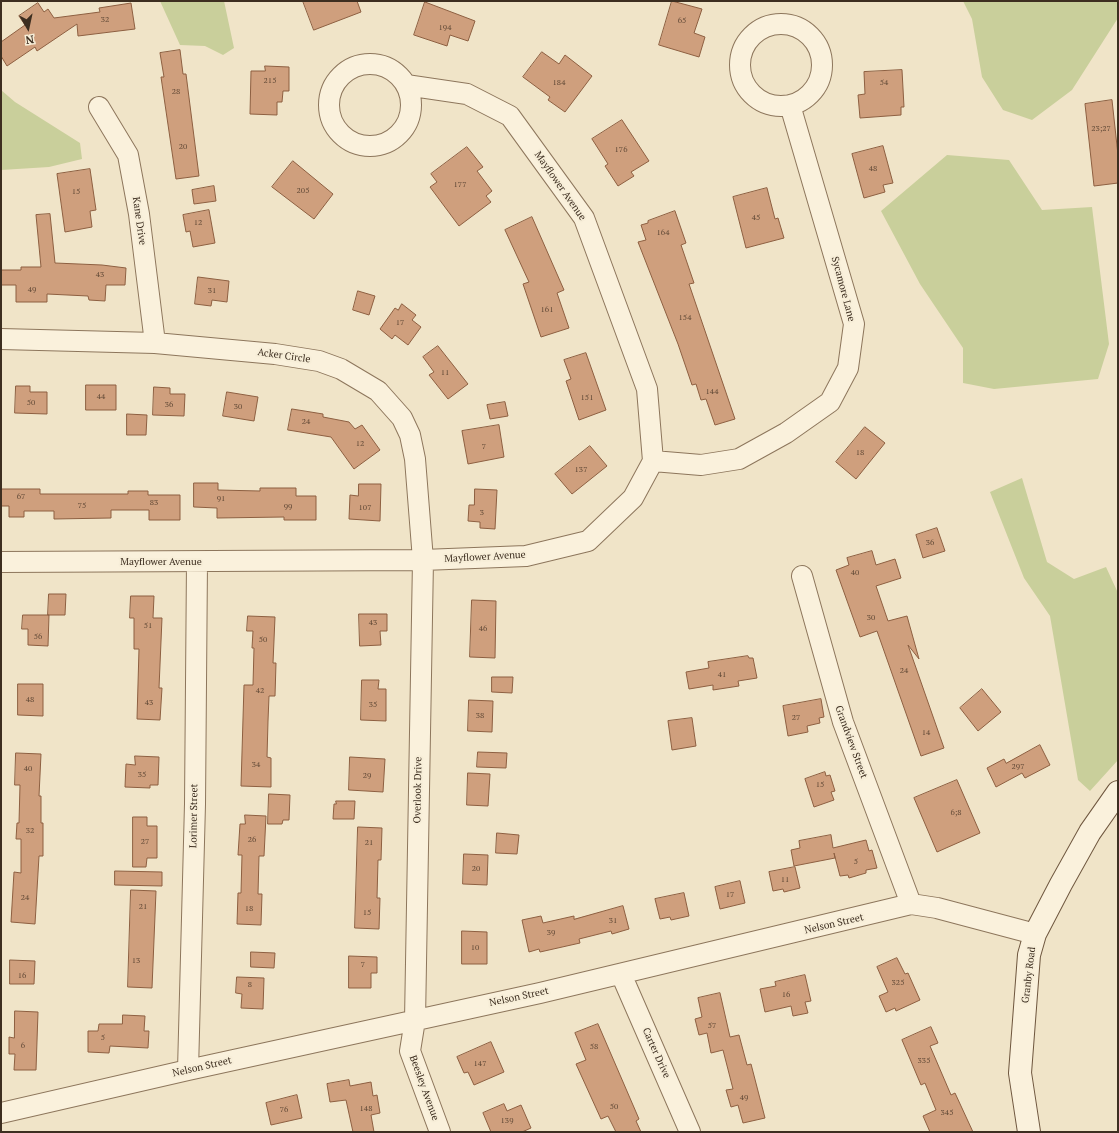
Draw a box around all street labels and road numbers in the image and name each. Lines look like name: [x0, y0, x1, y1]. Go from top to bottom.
street label: Mayflower Avenue: [532, 149, 588, 223]
street label: Kane Drive: [130, 196, 148, 246]
street label: Sycamore Lane: [829, 255, 857, 323]
street label: Acker Circle: [257, 346, 311, 366]
street label: Mayflower Avenue: [444, 549, 526, 565]
street label: Mayflower Avenue: [120, 556, 202, 568]
street label: Grandview Street: [832, 704, 870, 780]
street label: Overlook Drive: [411, 757, 425, 823]
street label: Lorimer Street: [187, 784, 201, 848]
street label: Nelson Street: [803, 911, 865, 937]
street label: Granby Road: [1020, 946, 1038, 1004]
street label: Nelson Street: [488, 985, 550, 1009]
street label: Carter Drive: [639, 1026, 673, 1080]
street label: Nelson Street: [171, 1054, 233, 1080]
street label: Beesley Avenue: [407, 1054, 441, 1122]

